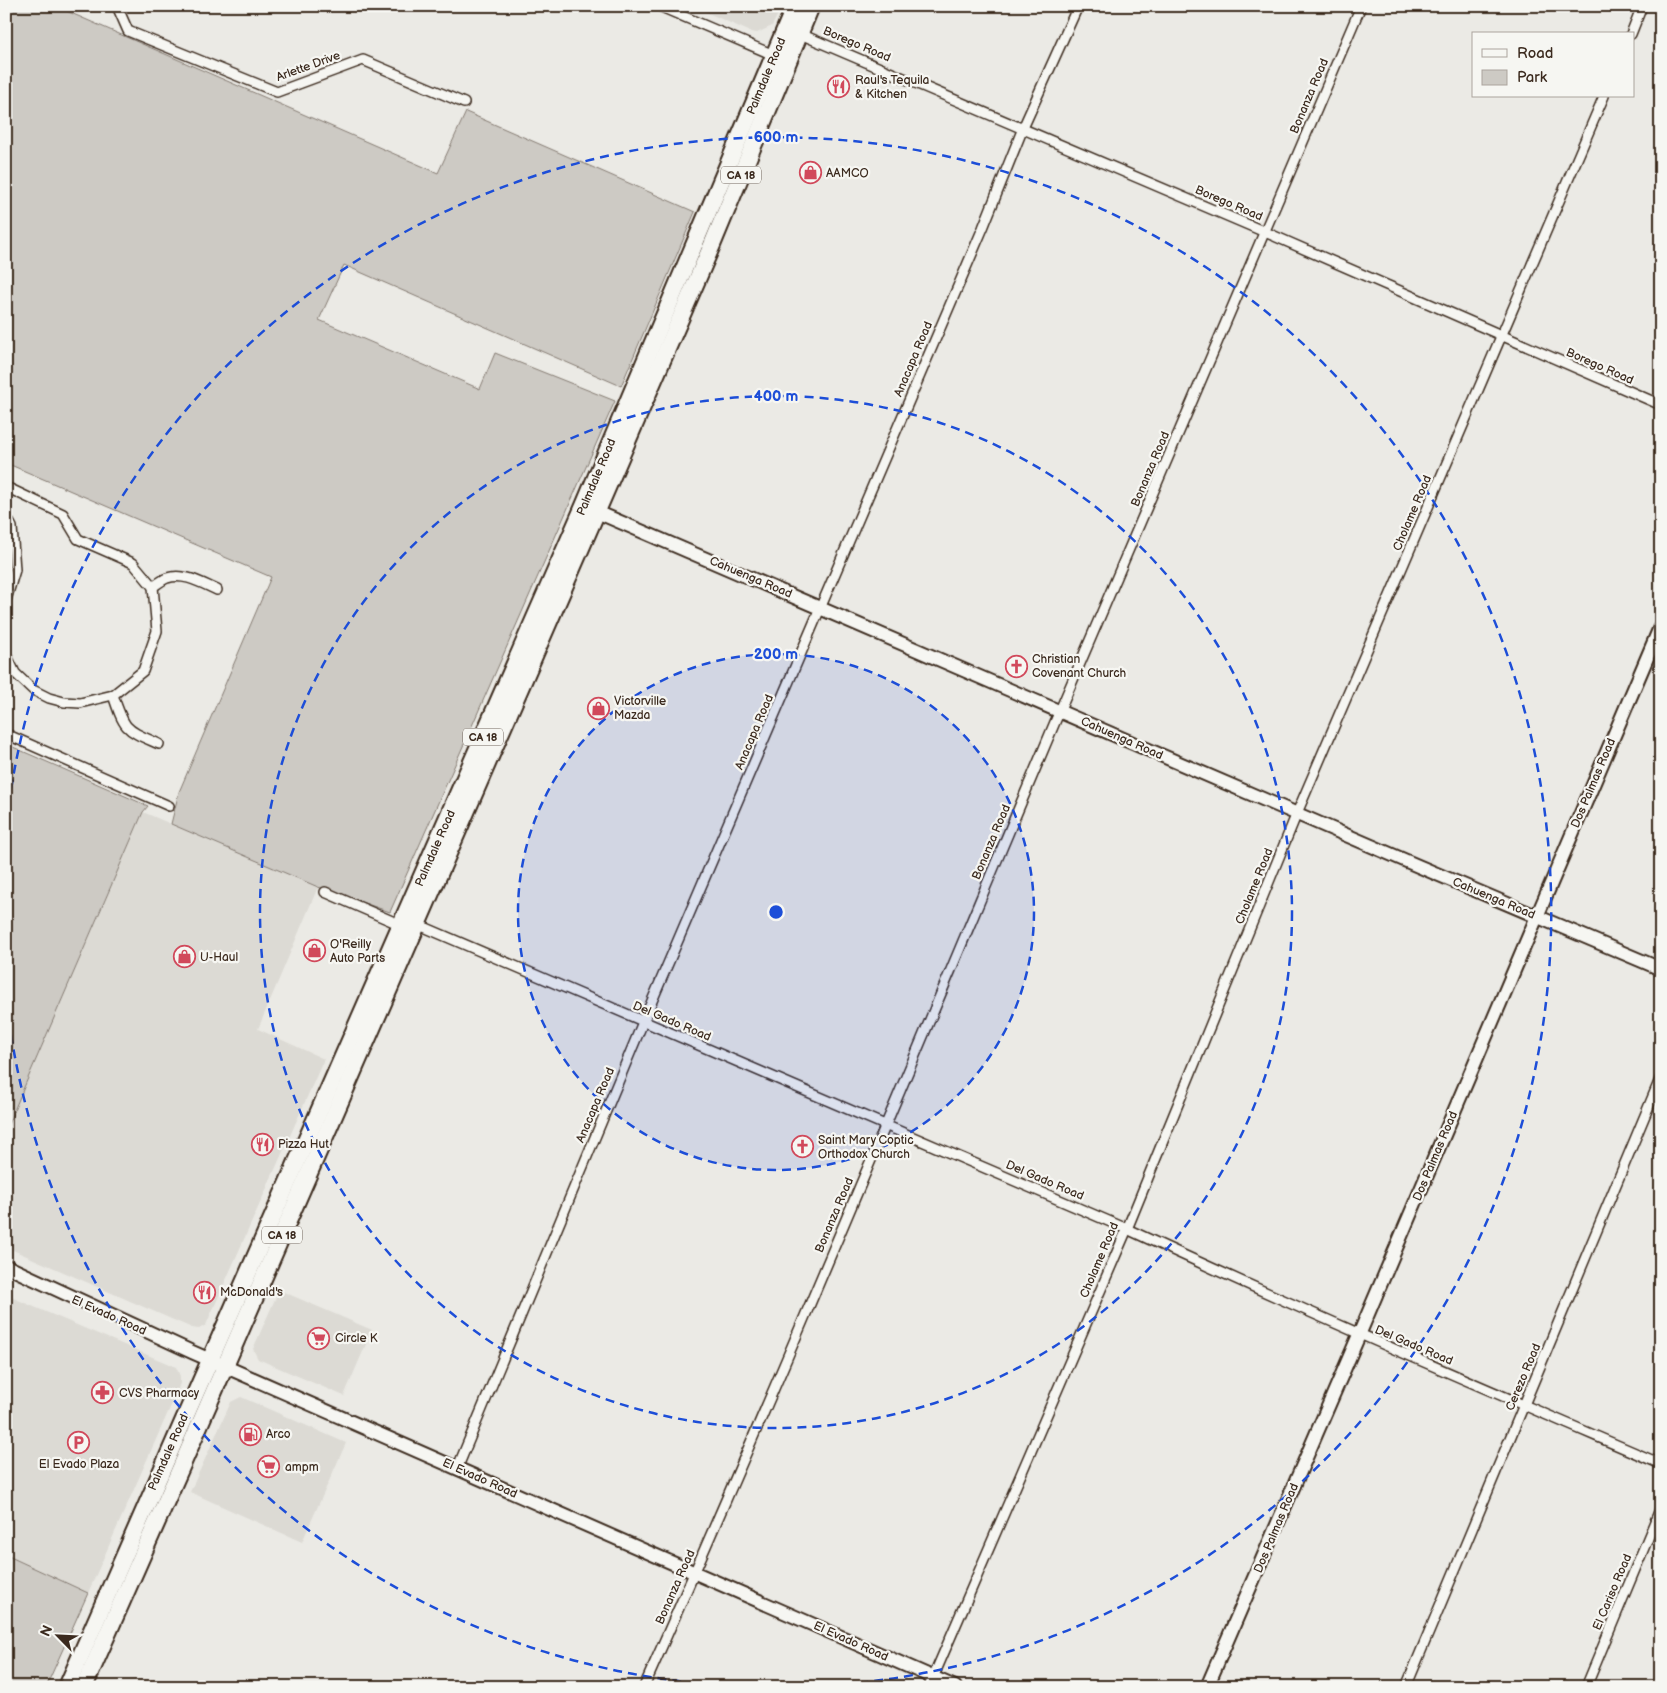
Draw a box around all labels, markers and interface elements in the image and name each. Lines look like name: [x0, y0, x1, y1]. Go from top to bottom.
street label: Borego Road: [821, 23, 893, 66]
legend: [1472, 32, 1634, 98]
street label: Palmdale Road: [744, 35, 789, 117]
text: Road: [1517, 44, 1553, 63]
street label: Arlette Drive: [274, 48, 342, 85]
street label: Bonanza Road: [1287, 56, 1332, 136]
text: Park: [1517, 68, 1548, 87]
place label: Raul's Tequila & Kitchen: [855, 73, 930, 102]
restaurant icon: Raul's Tequila & Kitchen: [827, 75, 851, 99]
text: 600 m: [754, 128, 799, 147]
shop icon: AAMCO: [798, 161, 822, 185]
road number: CA 18: [721, 166, 761, 184]
place label: AAMCO: [826, 166, 869, 181]
street label: Borego Road: [1193, 182, 1265, 225]
street label: Anacapa Road: [891, 319, 936, 399]
street label: Borego Road: [1564, 345, 1636, 388]
text: 400 m: [754, 387, 798, 406]
street label: Bonanza Road: [1128, 429, 1173, 509]
street label: Palmdale Road: [574, 436, 619, 518]
street label: Cholame Road: [1390, 473, 1435, 553]
street label: Cahuenga Road: [707, 553, 795, 602]
text: 200 m: [754, 645, 798, 664]
place label: Christian Covenant Church: [1032, 652, 1127, 681]
church icon: Christian Covenant Church: [1004, 654, 1028, 678]
street label: Anacapa Road: [732, 692, 777, 772]
place label: Victorville Mazda: [614, 694, 666, 723]
shop icon: Victorville Mazda: [586, 696, 610, 720]
street label: Cahuenga Road: [1078, 714, 1165, 763]
road number: CA 18: [463, 729, 503, 746]
street label: Dos Palmas Road: [1568, 736, 1619, 830]
street label: Bonanza Road: [969, 802, 1014, 882]
street label: Palmdale Road: [412, 808, 459, 889]
street label: Cholame Road: [1232, 846, 1277, 926]
street label: Cahuenga Road: [1450, 874, 1538, 923]
centre of rings: [767, 903, 785, 921]
place label: O'Reilly Auto Parts: [330, 937, 385, 966]
shop icon: O'Reilly Auto Parts: [302, 939, 326, 963]
shop icon: U-Haul: [172, 945, 196, 969]
place label: U-Haul: [200, 950, 238, 965]
street label: Del Gado Road: [631, 998, 713, 1045]
street label: Anacapa Road: [573, 1065, 618, 1145]
street label: Dos Palmas Road: [1410, 1109, 1461, 1203]
restaurant icon: Pizza Hut: [250, 1132, 274, 1156]
place label: Saint Mary Coptic Orthodox Church: [818, 1133, 914, 1162]
church icon: Saint Mary Coptic Orthodox Church: [790, 1135, 814, 1159]
place label: Pizza Hut: [278, 1137, 329, 1152]
street label: Del Gado Road: [1004, 1157, 1086, 1204]
street label: Bonanza Road: [812, 1175, 857, 1255]
street label: Cholame Road: [1077, 1220, 1122, 1300]
road number: CA 18: [262, 1226, 302, 1244]
restaurant icon: McDonald's: [192, 1280, 216, 1304]
place label: McDonald's: [220, 1285, 283, 1300]
street label: El Evado Road: [69, 1292, 149, 1339]
street label: Del Gado Road: [1373, 1322, 1455, 1369]
supermarket icon: Circle K: [307, 1326, 331, 1350]
place label: Circle K: [335, 1331, 378, 1346]
street label: Cerezo Road: [1503, 1341, 1544, 1413]
pharmacy icon: CVS Pharmacy: [91, 1381, 115, 1405]
place label: CVS Pharmacy: [119, 1386, 200, 1401]
street label: Palmdale Road: [145, 1412, 192, 1493]
fuel station icon: Arco: [238, 1422, 262, 1446]
place label: Arco: [266, 1427, 291, 1442]
parking icon: El Evado Plaza: [67, 1431, 91, 1455]
supermarket icon: ampm: [257, 1455, 281, 1479]
street label: El Evado Road: [440, 1455, 520, 1502]
place label: El Evado Plaza: [39, 1457, 119, 1472]
place label: ampm: [285, 1460, 319, 1475]
street label: Dos Palmas Road: [1251, 1481, 1302, 1575]
street label: Bonanza Road: [652, 1548, 699, 1627]
street label: El Cariso Road: [1590, 1552, 1635, 1633]
north arrow: [32, 1610, 82, 1660]
street label: El Evado Road: [811, 1618, 891, 1665]
text: N: [37, 1623, 56, 1639]

